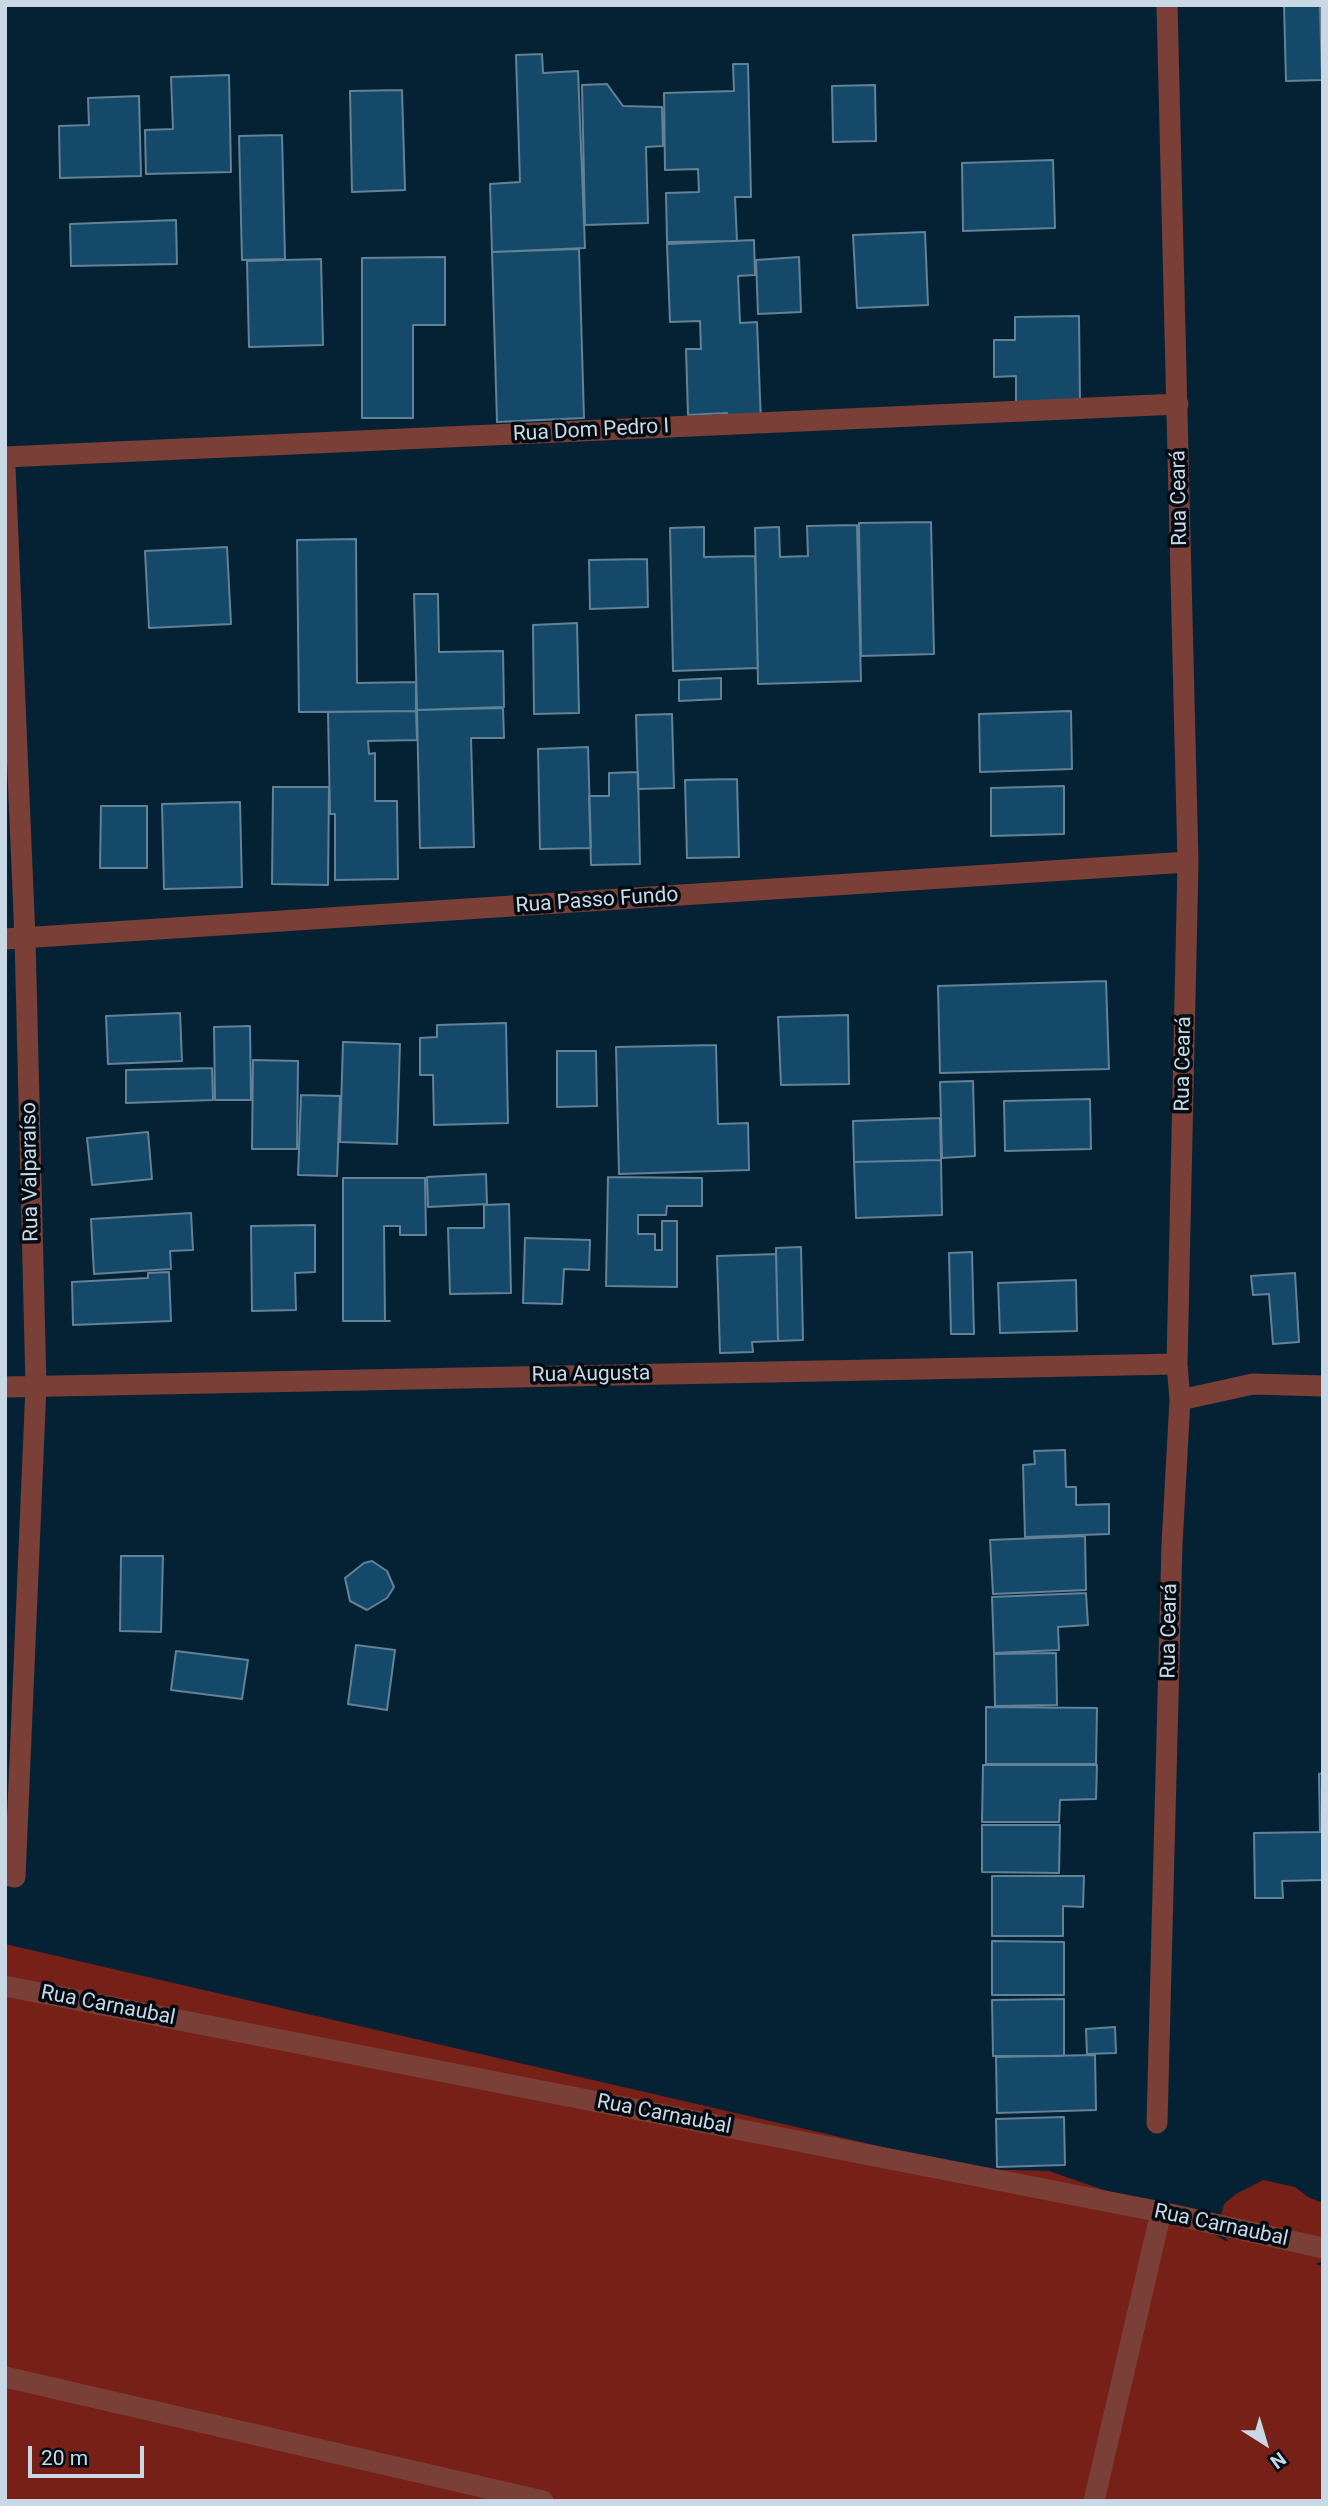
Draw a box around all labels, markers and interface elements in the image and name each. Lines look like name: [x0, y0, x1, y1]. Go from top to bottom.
street label: Rua Dom Pedro I: [512, 414, 670, 448]
street label: Rua Ceará: [1167, 450, 1193, 546]
street label: Rua Passo Fundo: [515, 883, 679, 919]
street label: Rua Ceará: [1171, 1016, 1197, 1112]
street label: Rua Valparaíso: [17, 1102, 45, 1242]
street label: Rua Augusta: [531, 1361, 651, 1389]
street label: Rua Ceará: [1157, 1583, 1183, 1679]
street label: Rua Carnaubal: [39, 1981, 177, 2031]
street label: Rua Carnaubal: [595, 2090, 733, 2140]
street label: Rua Carnaubal: [1152, 2200, 1290, 2252]
north arrow: [1230, 2408, 1300, 2478]
scale bar: [32, 2432, 147, 2476]
text: 20 m: [41, 2446, 88, 2470]
text: N: [1266, 2447, 1290, 2473]

